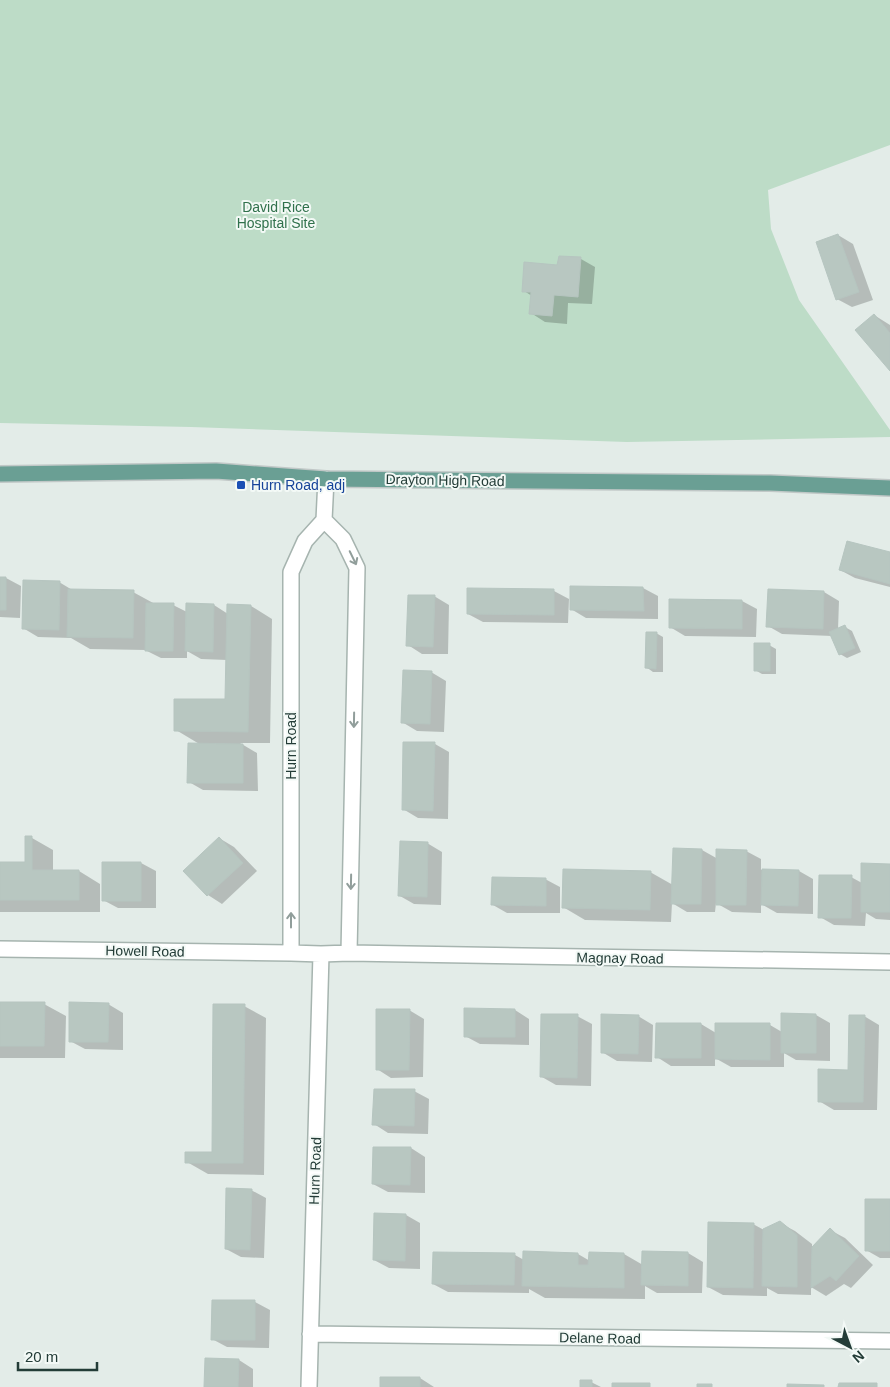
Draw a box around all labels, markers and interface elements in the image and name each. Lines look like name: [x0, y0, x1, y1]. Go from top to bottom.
park label: David Rice Hospital Site: [237, 199, 316, 231]
street label: Drayton High Road: [385, 471, 505, 489]
place label: Hurn Road, adj: [251, 477, 345, 493]
marker: Hurn Road, adj: [235, 479, 247, 491]
one-way arrow: [349, 550, 358, 565]
street label: Hurn Road: [283, 712, 299, 780]
one-way arrow: [349, 712, 359, 728]
one-way arrow: [346, 874, 356, 890]
one-way arrow: [286, 912, 296, 928]
street label: Howell Road: [105, 942, 185, 960]
street label: Magnay Road: [576, 949, 664, 967]
street label: Hurn Road: [306, 1137, 324, 1205]
north arrow: [825, 1322, 875, 1372]
street label: Delane Road: [559, 1329, 641, 1347]
scale bar: [18, 1340, 96, 1372]
text: N: [849, 1347, 868, 1366]
text: 20 m: [25, 1348, 58, 1365]

